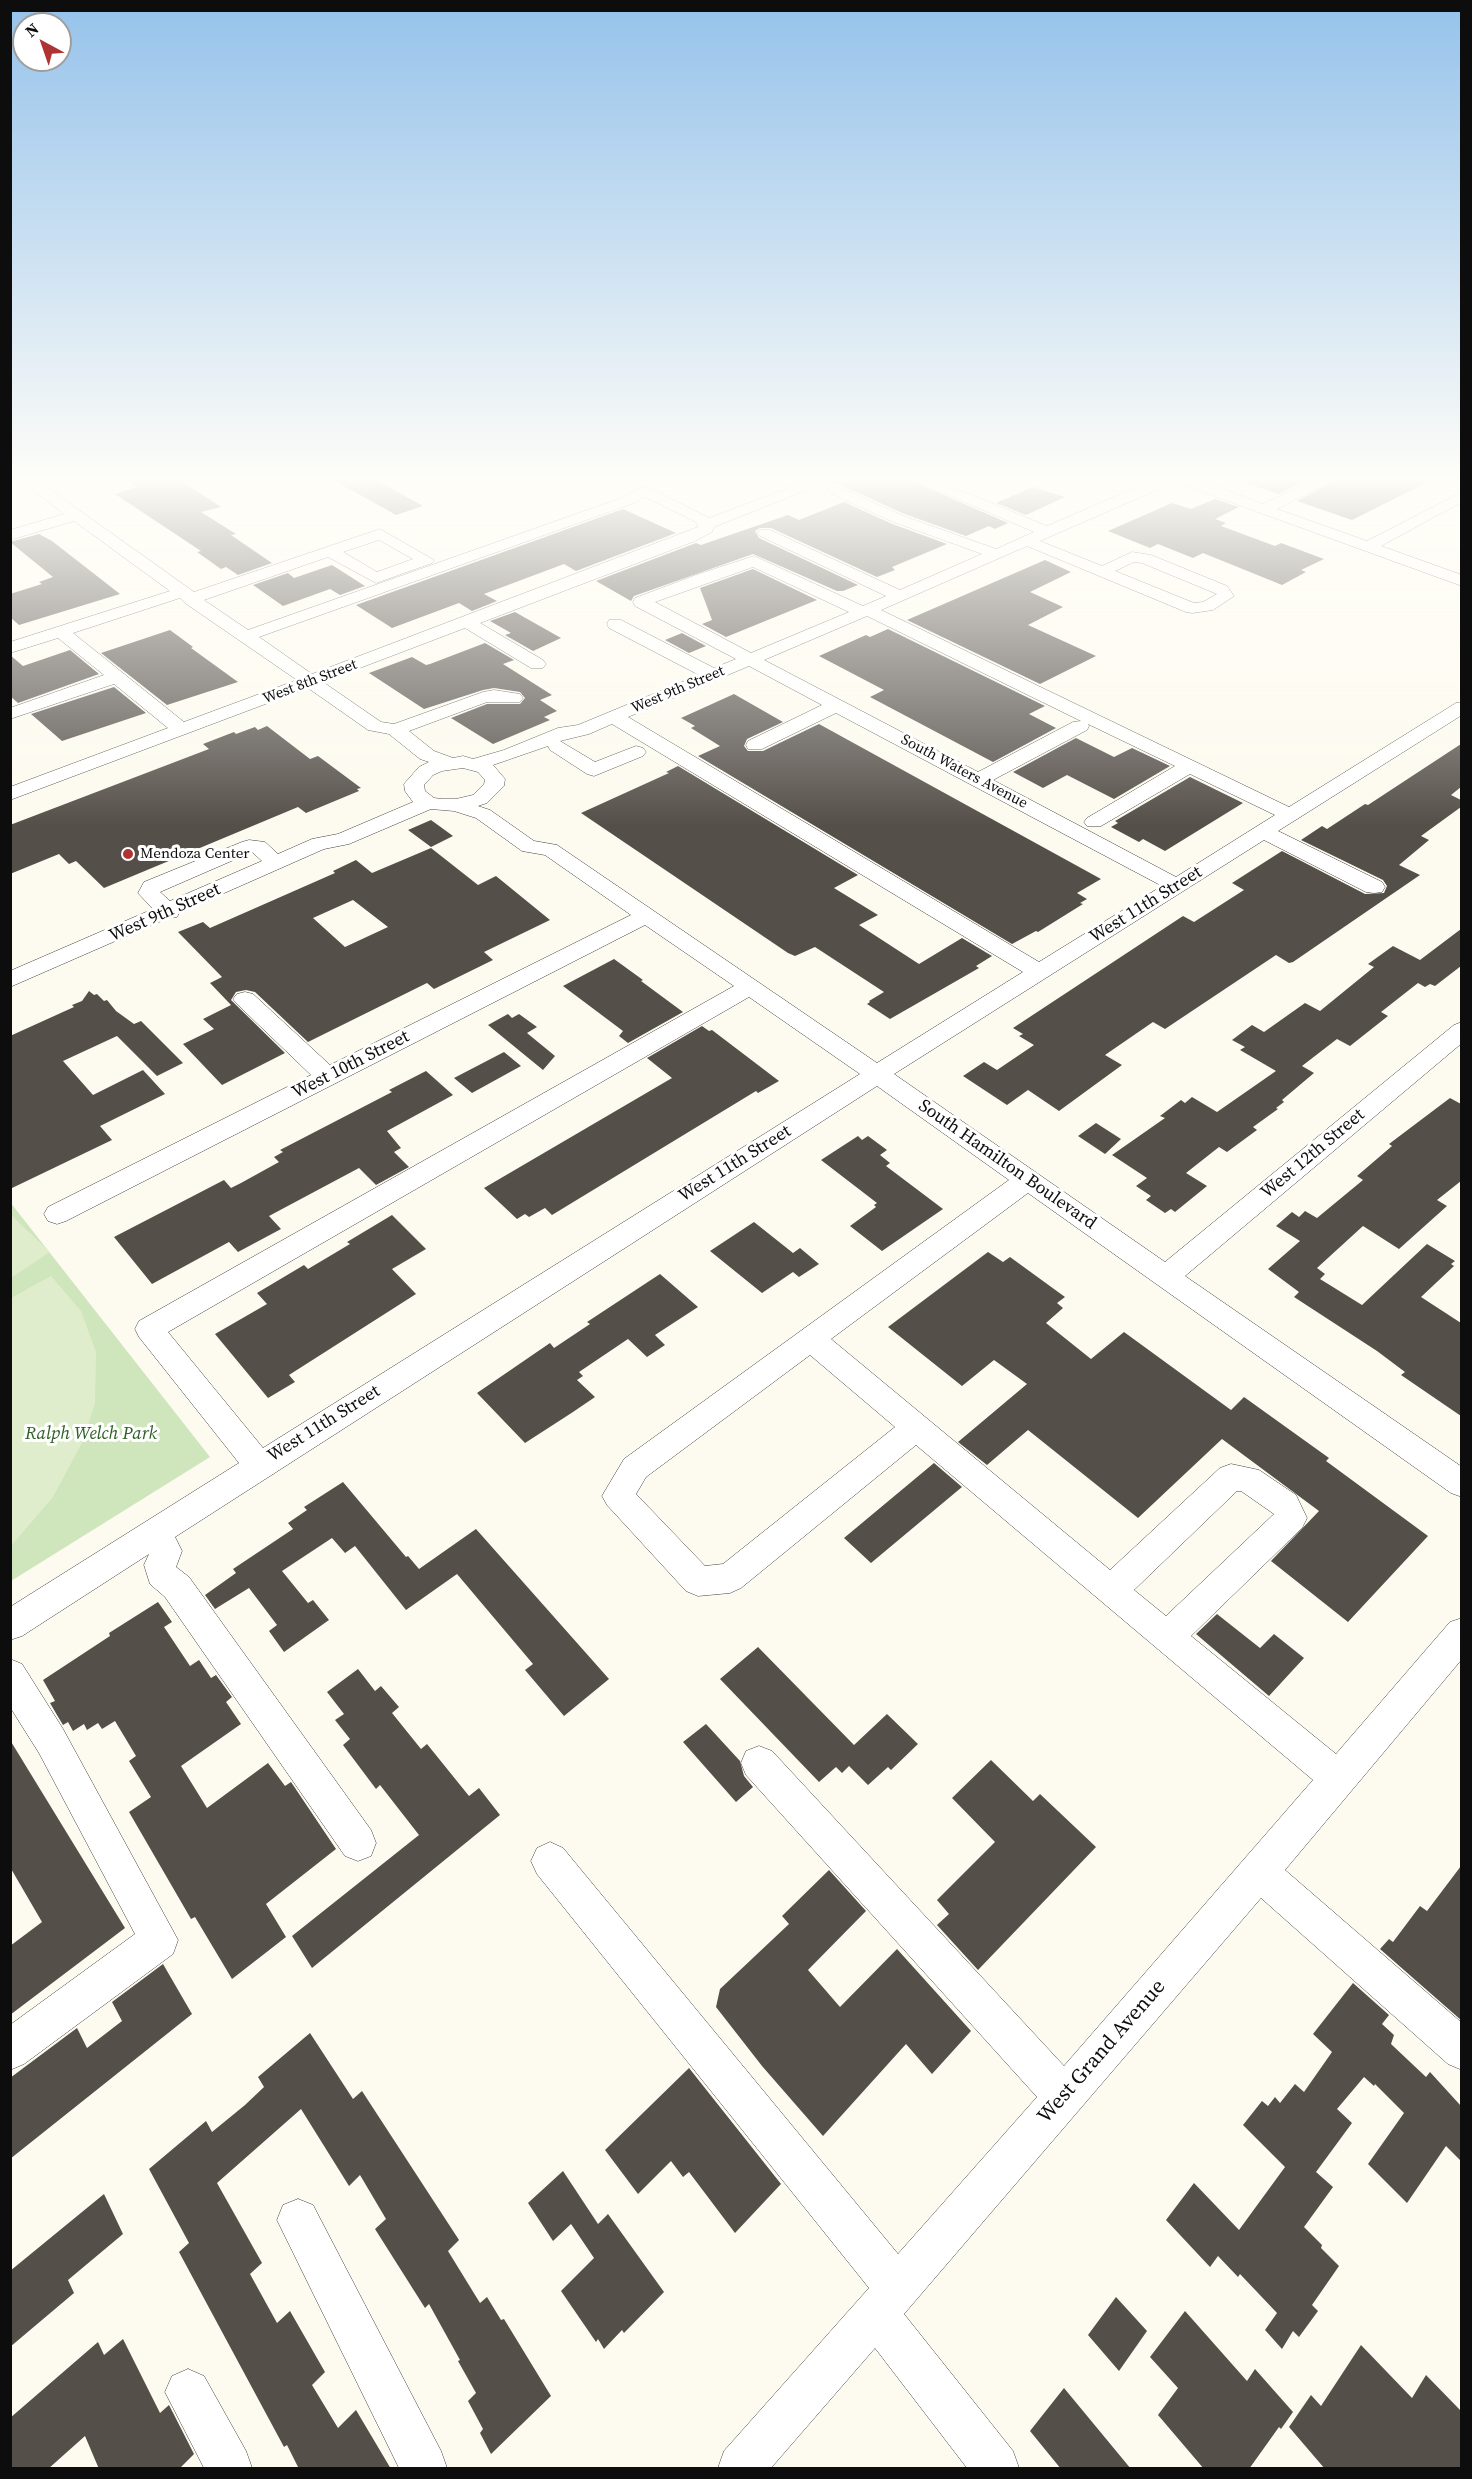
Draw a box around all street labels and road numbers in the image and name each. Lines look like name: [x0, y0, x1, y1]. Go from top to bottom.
street label: West 8th Street: [260, 656, 360, 708]
street label: West 9th Street: [629, 662, 727, 718]
street label: South Waters Avenue: [898, 731, 1030, 813]
street label: West 11th Street: [1086, 862, 1206, 948]
street label: West 9th Street: [106, 879, 224, 947]
street label: West 10th Street: [289, 1026, 413, 1104]
street label: South Hamilton Boulevard: [914, 1095, 1100, 1235]
street label: West 12th Street: [1257, 1104, 1369, 1204]
street label: West 11th Street: [675, 1121, 795, 1207]
street label: West 11th Street: [264, 1381, 384, 1467]
street label: West Grand Avenue: [1033, 1975, 1171, 2129]

